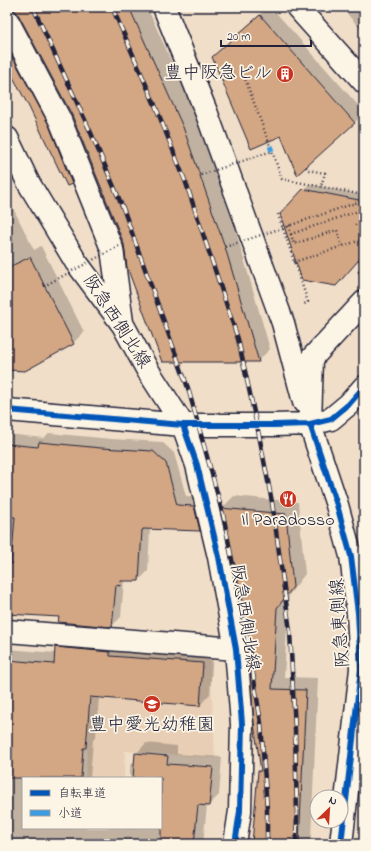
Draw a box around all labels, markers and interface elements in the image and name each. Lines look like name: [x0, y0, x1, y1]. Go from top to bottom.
scale bar: [221, 22, 311, 48]
text: 20 m: [227, 28, 250, 46]
place label: 豊中阪急ビル: [164, 61, 272, 87]
building icon: 豊中阪急ビル: [275, 64, 295, 84]
street label: 阪急西側北線: [76, 270, 156, 374]
restaurant icon: Il Paradosso: [278, 489, 298, 509]
place label: Il Paradosso: [241, 508, 335, 534]
street label: 阪急西側北線: [223, 563, 265, 673]
street label: 阪急東側線: [325, 577, 357, 669]
school or university icon: 豊中愛光幼稚園: [142, 694, 162, 714]
place label: 豊中愛光幼稚園: [89, 713, 215, 739]
legend: [22, 777, 162, 829]
text: 自転車道: [58, 785, 106, 803]
north arrow: [309, 789, 349, 829]
text: N: [326, 792, 340, 810]
text: 小道: [58, 805, 82, 823]

